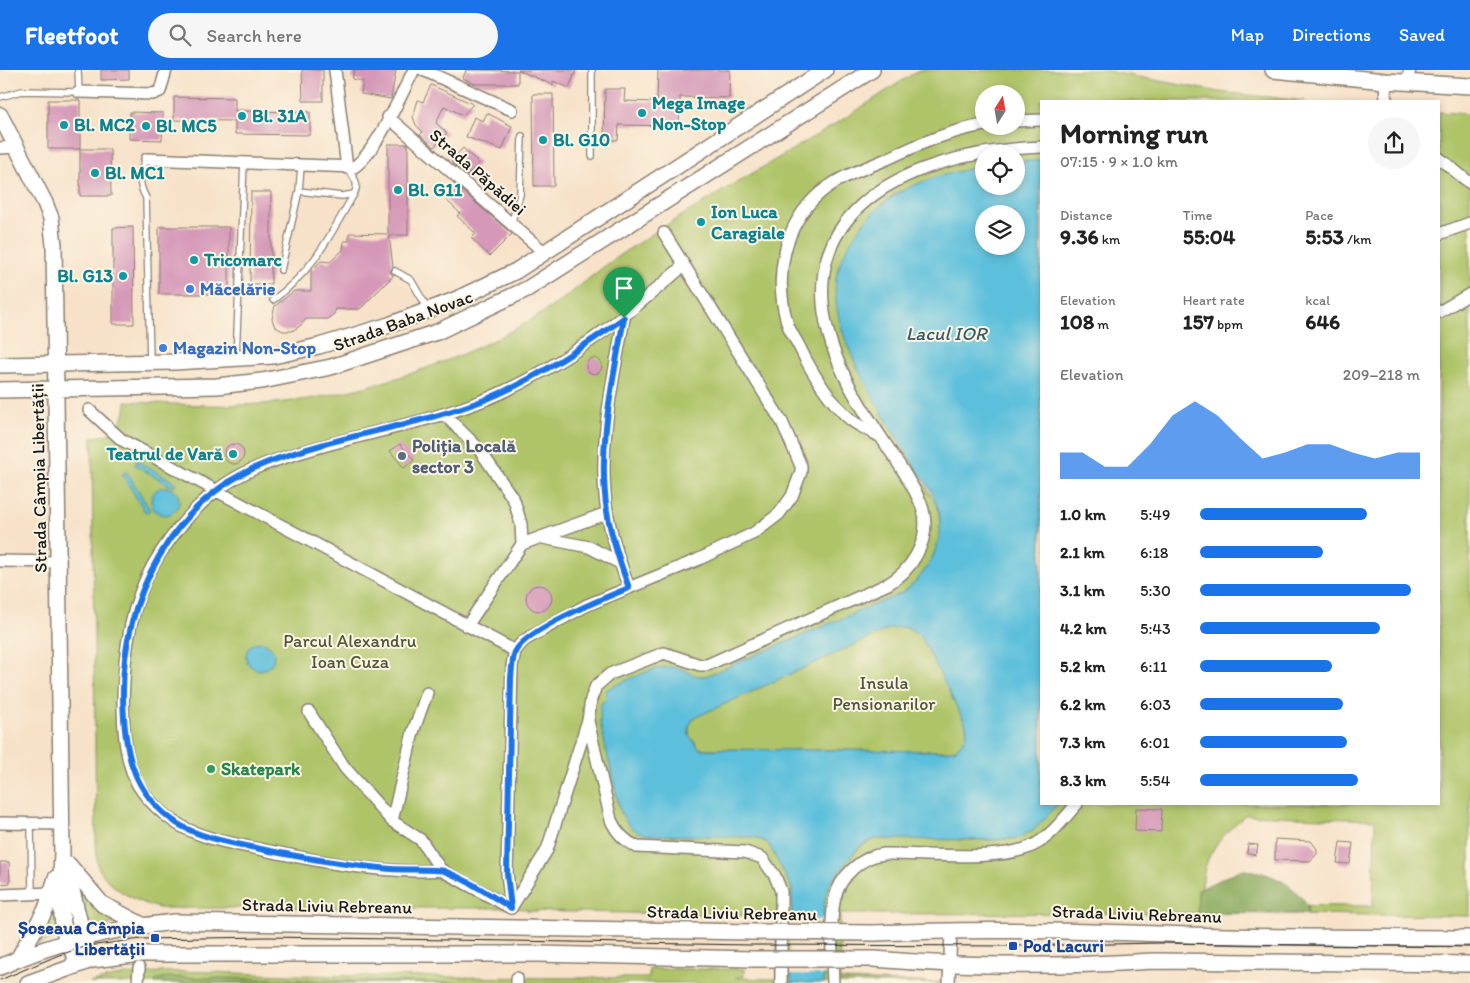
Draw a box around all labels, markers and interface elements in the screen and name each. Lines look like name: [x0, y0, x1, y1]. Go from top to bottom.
search box: [148, 13, 498, 58]
text: Fleetfoot: [25, 21, 118, 50]
icon: search: [166, 21, 194, 49]
text: Search here: [206, 24, 302, 47]
text: Map: [1231, 24, 1264, 46]
text: Directions: [1292, 24, 1371, 46]
text: Saved: [1399, 24, 1445, 46]
north arrow: [975, 85, 1025, 135]
map controls: [975, 85, 1025, 255]
place label: Mega Image Non-Stop: [652, 92, 746, 135]
place label: Bl. 31A: [252, 105, 307, 127]
marker: Mega Image Non-Stop: [636, 107, 648, 119]
marker: Bl. 31A: [236, 110, 248, 122]
place label: Bl. MC2: [74, 114, 135, 136]
place label: Bl. MC5: [156, 115, 217, 137]
text: Morning run: [1060, 116, 1208, 150]
button: share: [1368, 117, 1420, 169]
marker: Bl. MC2: [58, 119, 70, 131]
marker: Bl. MC5: [140, 120, 152, 132]
street label: Strada Păpădiei: [425, 124, 531, 220]
place label: Bl. G10: [553, 129, 610, 151]
marker: Bl. G10: [537, 134, 549, 146]
button: locate: [975, 145, 1025, 195]
text: 07:15 · 9 × 1.0 km: [1060, 152, 1178, 171]
place label: Bl. MC1: [105, 162, 165, 184]
marker: Bl. MC1: [89, 167, 101, 179]
place label: Bl. G11: [408, 179, 463, 201]
marker: Bl. G11: [392, 184, 404, 196]
place label: Ion Luca Caragiale: [711, 201, 785, 244]
button: layers: [975, 205, 1025, 255]
text: Distance: [1060, 207, 1112, 224]
text: Time: [1183, 207, 1213, 224]
text: Pace: [1305, 207, 1333, 224]
marker: Ion Luca Caragiale: [695, 216, 707, 228]
text: 9.36: [1060, 224, 1099, 249]
text: 55:04: [1183, 224, 1235, 249]
text: 5:53: [1305, 224, 1344, 249]
text: km: [1099, 231, 1120, 248]
text: /km: [1344, 231, 1372, 248]
place label: Tricomarc: [203, 249, 283, 271]
marker: Tricomarc: [188, 254, 200, 266]
place label: Bl. G13: [57, 265, 113, 287]
pin: [603, 267, 645, 318]
marker: Bl. G13: [117, 270, 129, 282]
icon: arrive: [610, 274, 638, 302]
place label: Măcelărie: [200, 278, 276, 300]
marker: Măcelărie: [184, 283, 196, 295]
street label: Strada Baba Novac: [330, 286, 476, 356]
text: Elevation: [1060, 292, 1116, 309]
text: Heart rate: [1183, 292, 1245, 309]
text: kcal: [1305, 292, 1330, 309]
text: 108: [1060, 309, 1094, 334]
text: 157: [1183, 309, 1214, 334]
text: 646: [1305, 309, 1340, 334]
text: m: [1094, 316, 1109, 333]
text: bpm: [1214, 316, 1243, 333]
water label: Lacul IOR: [906, 322, 989, 345]
place label: Magazin Non-Stop: [173, 337, 316, 359]
marker: Magazin Non-Stop: [157, 342, 169, 354]
text: Elevation: [1060, 365, 1124, 384]
text: 209–218 m: [1343, 365, 1420, 384]
street label: Strada Câmpia Libertății: [26, 383, 52, 573]
place label: Poliția Locală sector 3: [412, 435, 517, 478]
place label: Teatrul de Vară: [105, 443, 224, 465]
marker: Teatrul de Vară: [227, 448, 239, 460]
marker: Poliția Locală sector 3: [396, 450, 408, 462]
text: 1.0 km: [1060, 505, 1106, 524]
text: 5:49: [1140, 505, 1170, 524]
text: 2.1 km: [1060, 543, 1105, 562]
text: 6:18: [1140, 543, 1169, 562]
text: 3.1 km: [1060, 581, 1105, 600]
text: 5:30: [1140, 581, 1171, 600]
text: 4.2 km: [1060, 619, 1107, 638]
text: 5:43: [1140, 619, 1171, 638]
park label: Parcul Alexandru Ioan Cuza: [283, 630, 417, 673]
text: 5.2 km: [1060, 657, 1106, 676]
text: 6:11: [1140, 657, 1167, 676]
park label: Insula Pensionarilor: [833, 672, 936, 715]
text: 6.2 km: [1060, 695, 1106, 714]
text: 6:03: [1140, 695, 1171, 714]
text: 7.3 km: [1060, 733, 1105, 752]
text: 6:01: [1140, 733, 1170, 752]
place label: Skatepark: [221, 758, 301, 780]
marker: Skatepark: [205, 763, 217, 775]
text: 8.3 km: [1060, 771, 1106, 790]
text: 5:54: [1140, 771, 1170, 790]
street label: Strada Liviu Rebreanu: [242, 894, 412, 918]
street label: Strada Liviu Rebreanu: [1052, 900, 1222, 928]
street label: Strada Liviu Rebreanu: [647, 901, 817, 925]
place label: Șoseaua Câmpia Libertății: [18, 917, 146, 960]
marker: Șoseaua Câmpia Libertății: [149, 932, 161, 944]
place label: Pod Lacuri: [1023, 935, 1104, 957]
marker: Pod Lacuri: [1007, 940, 1019, 952]

